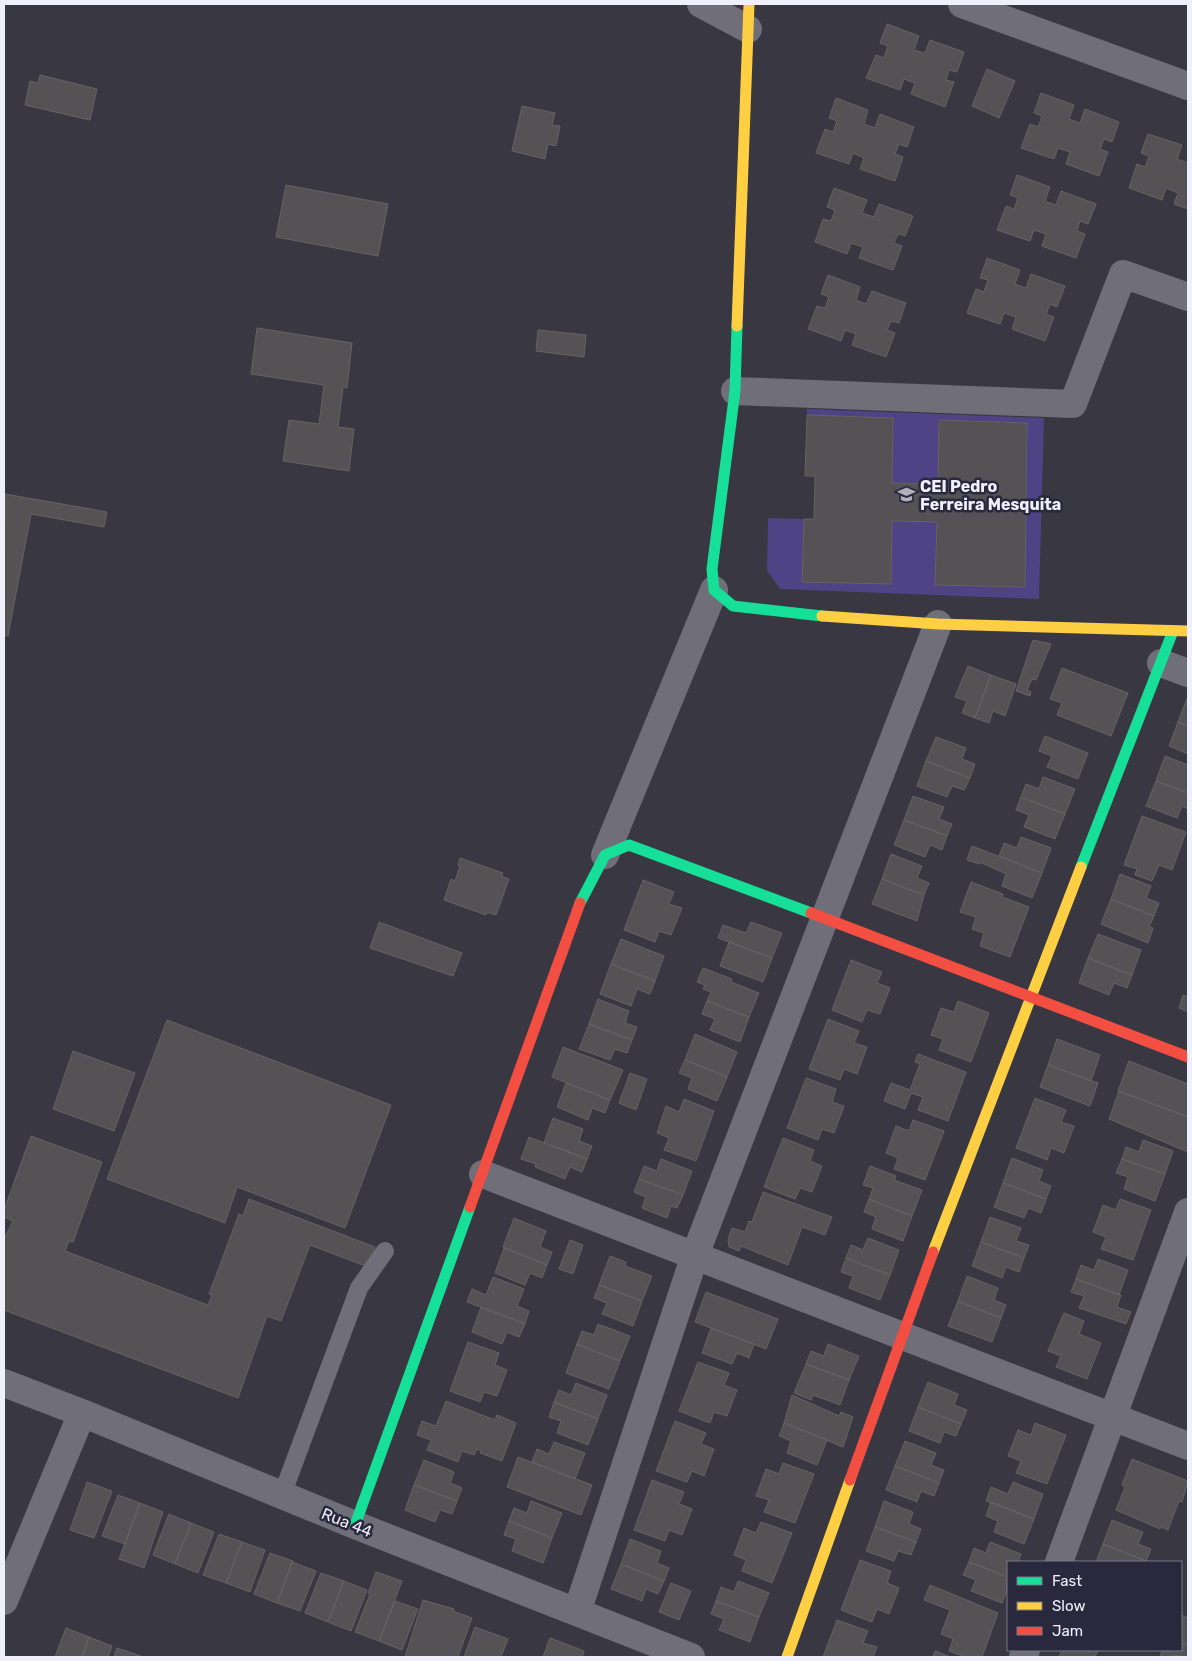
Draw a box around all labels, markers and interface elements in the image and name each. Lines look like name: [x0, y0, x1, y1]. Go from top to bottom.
place label: CEI Pedro Ferreira Mesquita: [920, 477, 1061, 514]
school or university icon: CEI Pedro Ferreira Mesquita: [896, 485, 916, 505]
street label: Rua 44: [319, 1504, 375, 1541]
legend: [1007, 1561, 1182, 1651]
text: Fast: [1052, 1572, 1082, 1590]
text: Slow: [1052, 1597, 1085, 1615]
text: Jam: [1052, 1622, 1083, 1640]

